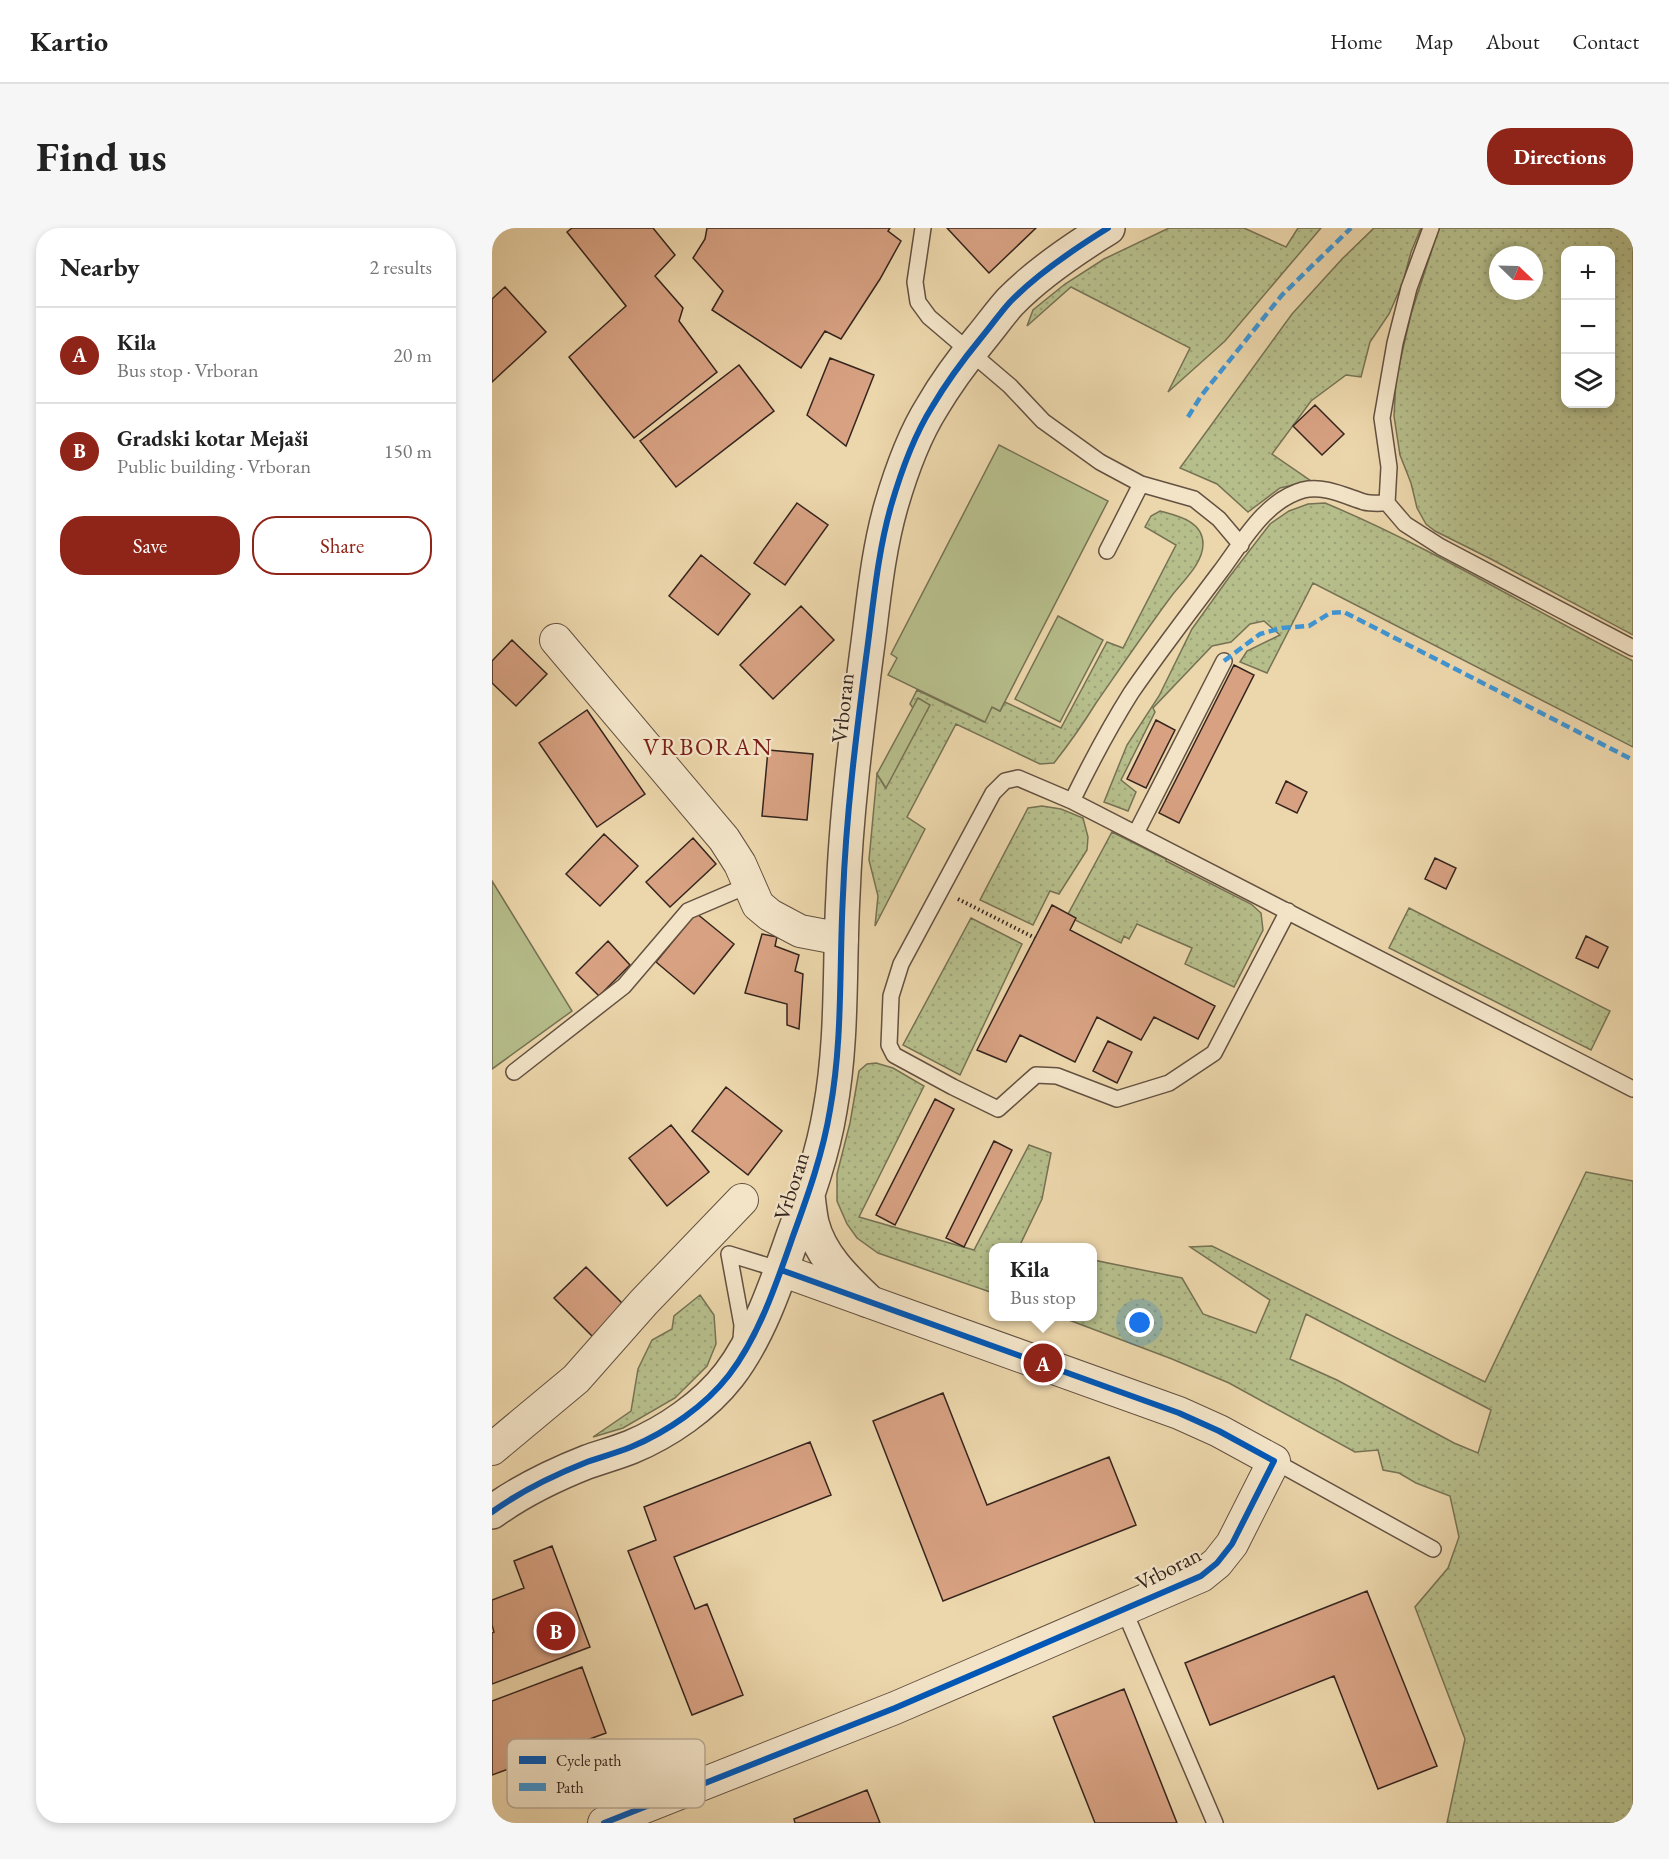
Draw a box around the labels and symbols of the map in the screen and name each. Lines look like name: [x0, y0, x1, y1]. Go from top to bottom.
north arrow: [1489, 246, 1543, 300]
street label: Vrboran: [824, 671, 861, 744]
district label: VRBORAN: [643, 731, 773, 762]
street label: Vrboran: [767, 1148, 816, 1224]
your location: [1125, 1308, 1154, 1337]
pin: A: [1024, 1340, 1062, 1386]
street label: Vrboran: [1130, 1539, 1206, 1597]
pin: B: [536, 1608, 576, 1654]
legend: [507, 1739, 705, 1808]
text: Cycle path: [556, 1750, 621, 1771]
text: Path: [556, 1777, 584, 1798]

